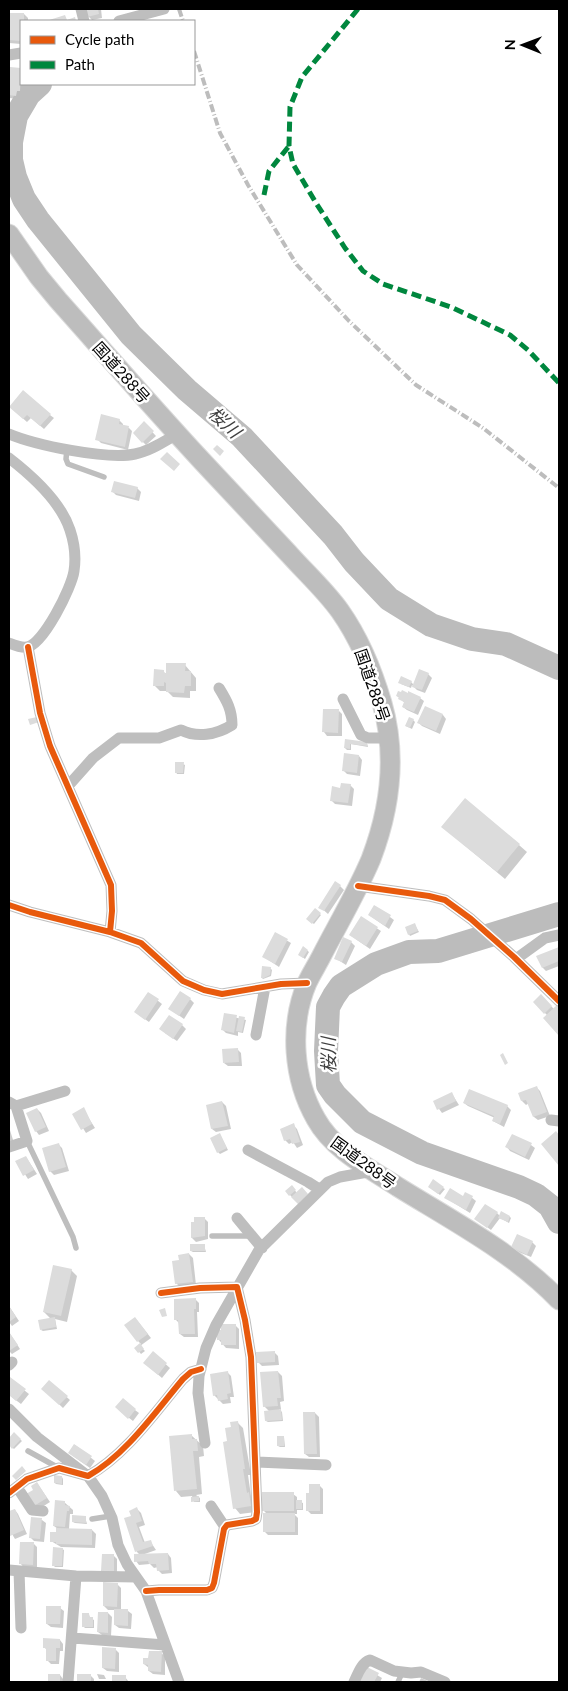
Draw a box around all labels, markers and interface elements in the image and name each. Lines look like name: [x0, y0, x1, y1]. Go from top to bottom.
legend: [20, 20, 195, 85]
north arrow: [498, 20, 548, 70]
text: Cycle path: [65, 30, 134, 48]
text: N: [501, 39, 518, 50]
text: Path: [65, 55, 95, 73]
street label: 国道288号: [90, 337, 154, 407]
water label: 桜川: [204, 402, 247, 444]
street label: 国道288号: [352, 646, 394, 724]
water label: 桜川: [317, 1035, 339, 1073]
street label: 国道288号: [328, 1132, 400, 1192]

